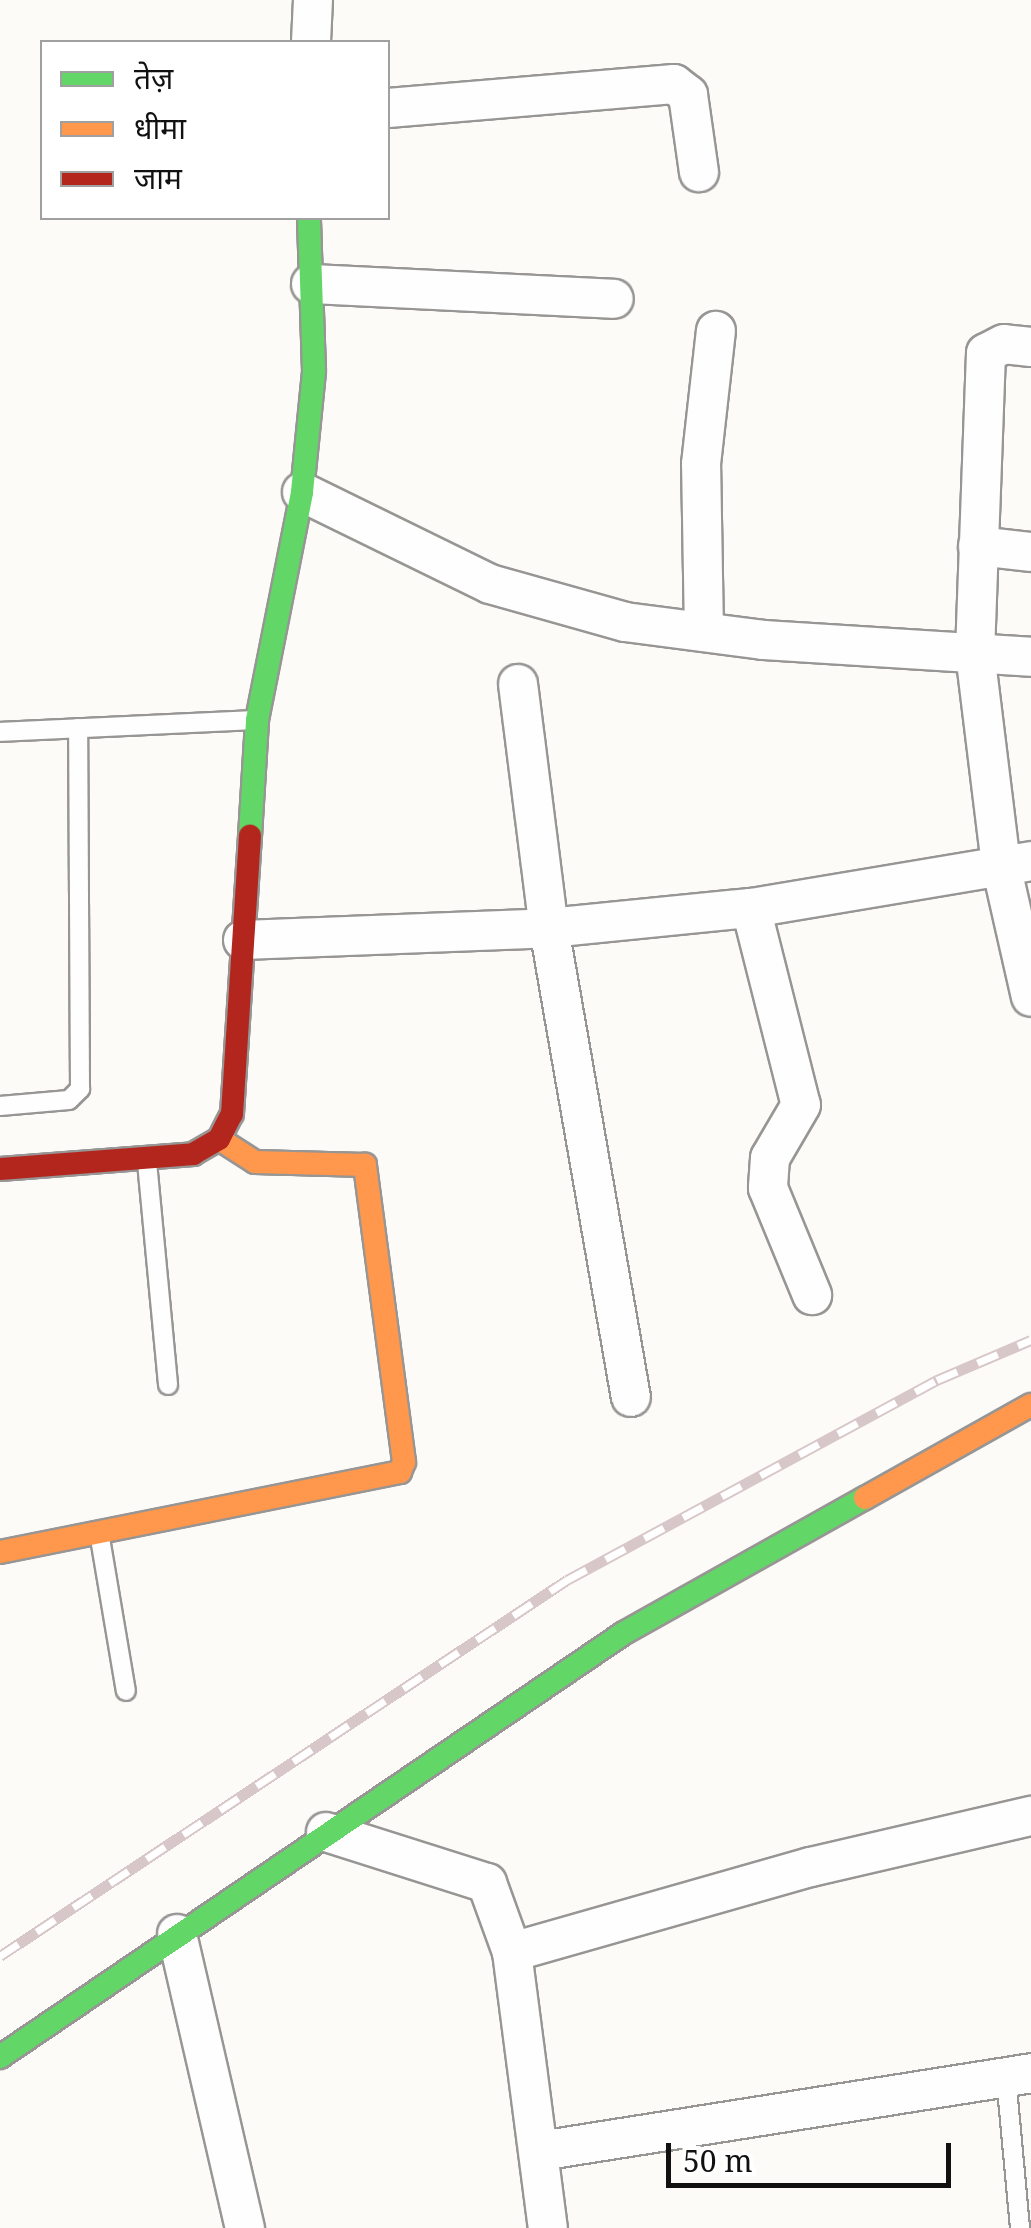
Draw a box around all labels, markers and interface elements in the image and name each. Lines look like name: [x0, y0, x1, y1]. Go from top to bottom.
legend: [40, 40, 390, 220]
text: तेज़: [134, 57, 173, 98]
text: धीमा: [134, 107, 186, 148]
text: जाम: [134, 157, 182, 198]
scale bar: [671, 2123, 956, 2185]
text: 50 m: [683, 2140, 753, 2181]

